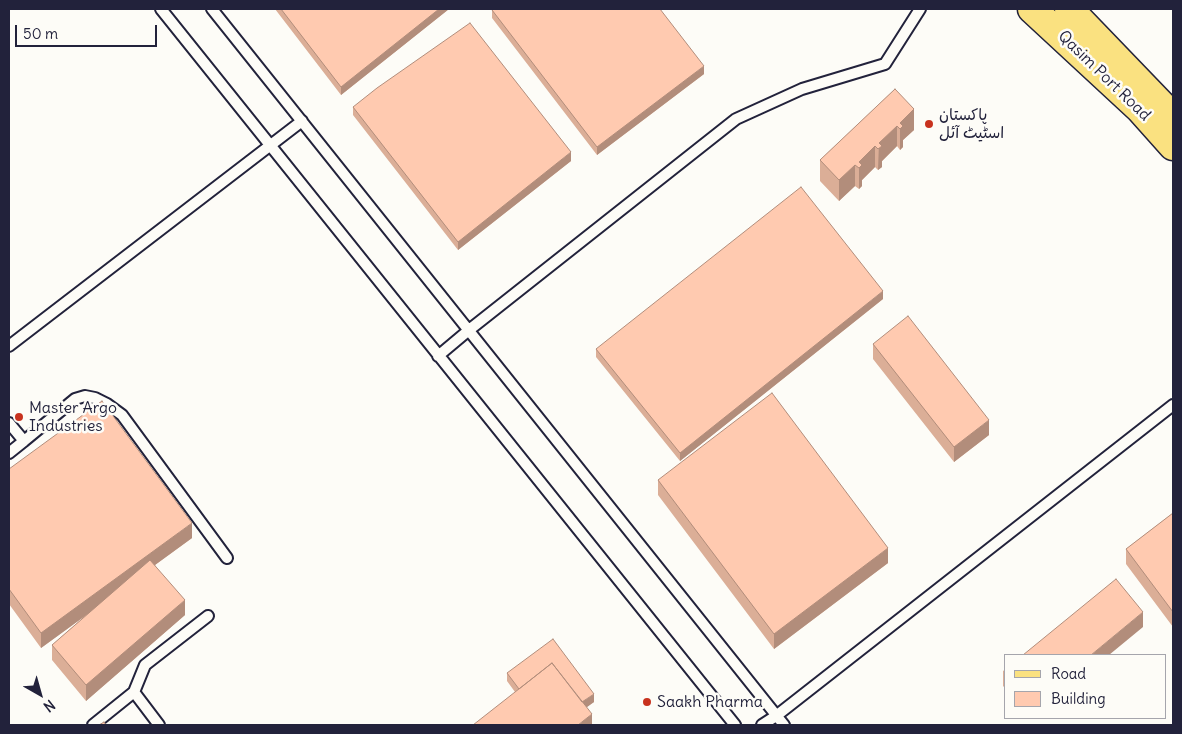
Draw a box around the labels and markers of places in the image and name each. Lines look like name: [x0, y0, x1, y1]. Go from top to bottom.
place label: پاکستان اسٹیٹ آئل: [939, 105, 1004, 143]
marker: پاکستان اسٹیٹ آئل: [923, 118, 935, 130]
place label: Master Argo Industries: [29, 398, 117, 436]
marker: Master Argo Industries: [13, 411, 25, 423]
place label: Saakh Pharma: [657, 692, 763, 712]
marker: Saakh Pharma: [641, 696, 653, 708]

